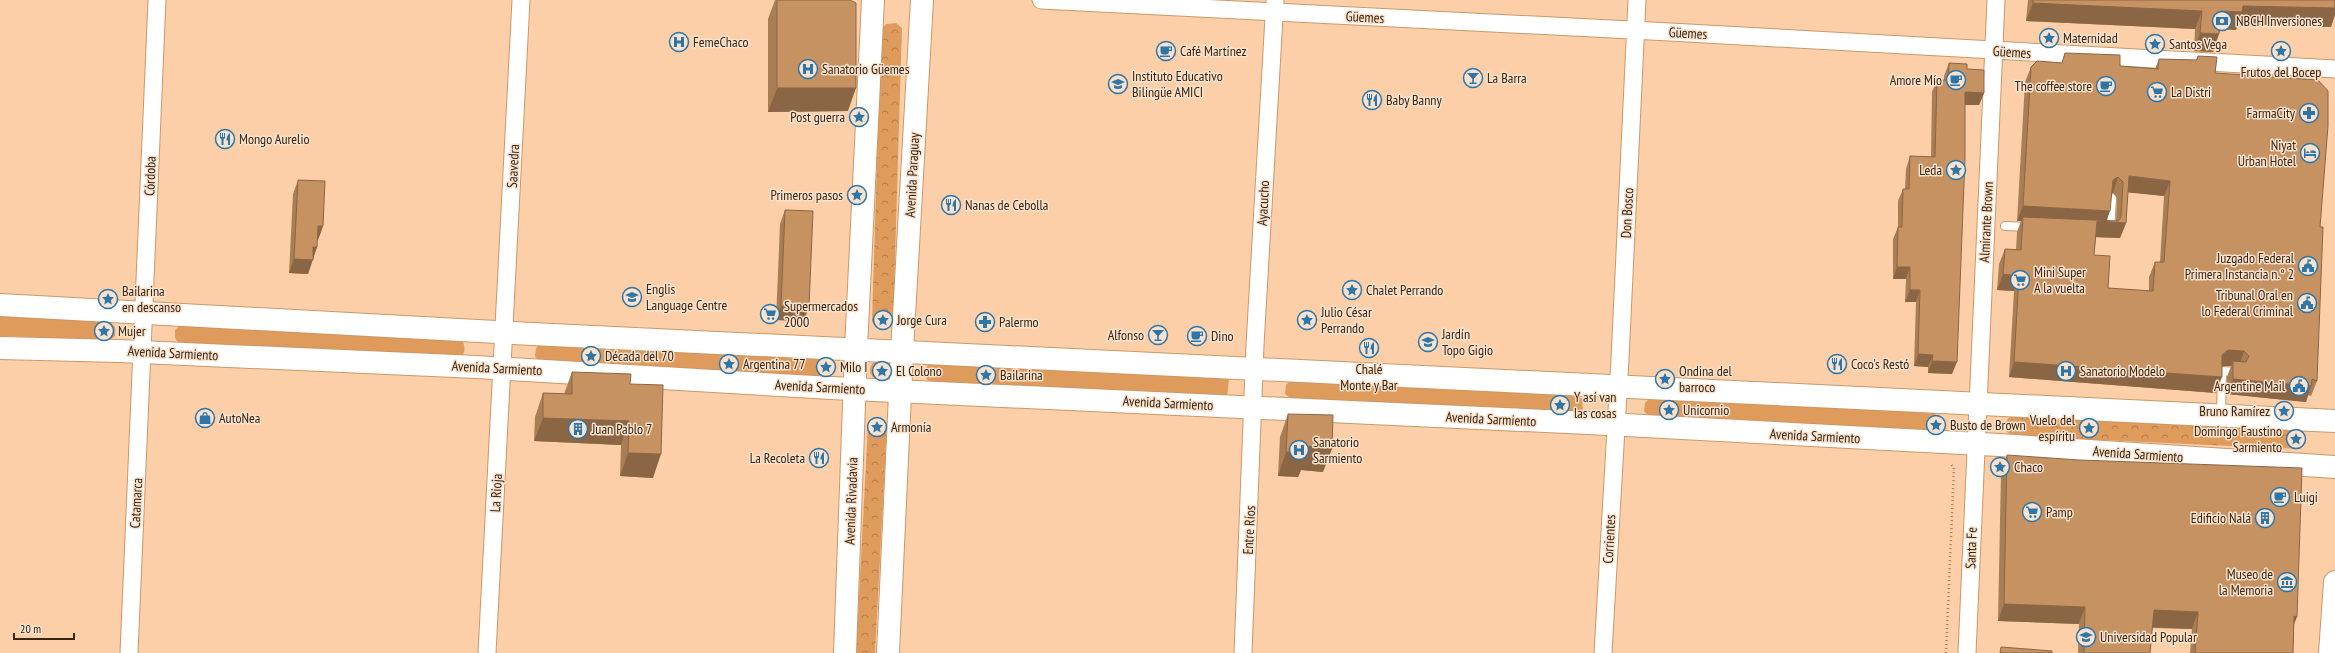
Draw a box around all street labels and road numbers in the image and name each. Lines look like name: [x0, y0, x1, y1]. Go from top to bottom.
street label: Güemes: [1345, 7, 1385, 27]
street label: Güemes: [1668, 23, 1708, 43]
street label: Güemes: [1992, 42, 2032, 62]
street label: Avenida Paraguay: [901, 131, 923, 218]
street label: Saavedra: [503, 144, 523, 188]
street label: Córdoba: [140, 156, 160, 196]
street label: Ayacucho: [1253, 180, 1273, 226]
street label: Almirante Brown: [1975, 181, 1997, 263]
street label: Don Bosco: [1617, 187, 1637, 239]
street label: Avenida Sarmiento: [127, 342, 219, 364]
street label: Avenida Sarmiento: [451, 357, 543, 379]
street label: Avenida Sarmiento: [774, 376, 866, 398]
street label: Avenida Sarmiento: [1122, 392, 1214, 414]
street label: Avenida Sarmiento: [1445, 408, 1537, 430]
street label: Avenida Sarmiento: [1769, 425, 1861, 447]
street label: Avenida Sarmiento: [2092, 442, 2184, 466]
street label: Avenida Rivadavia: [840, 457, 862, 545]
street label: La Rioja: [486, 473, 506, 513]
street label: Catamarca: [126, 477, 146, 529]
street label: Entre Ríos: [1239, 505, 1259, 555]
street label: Corrientes: [1599, 514, 1619, 564]
street label: Santa Fe: [1961, 527, 1981, 569]

